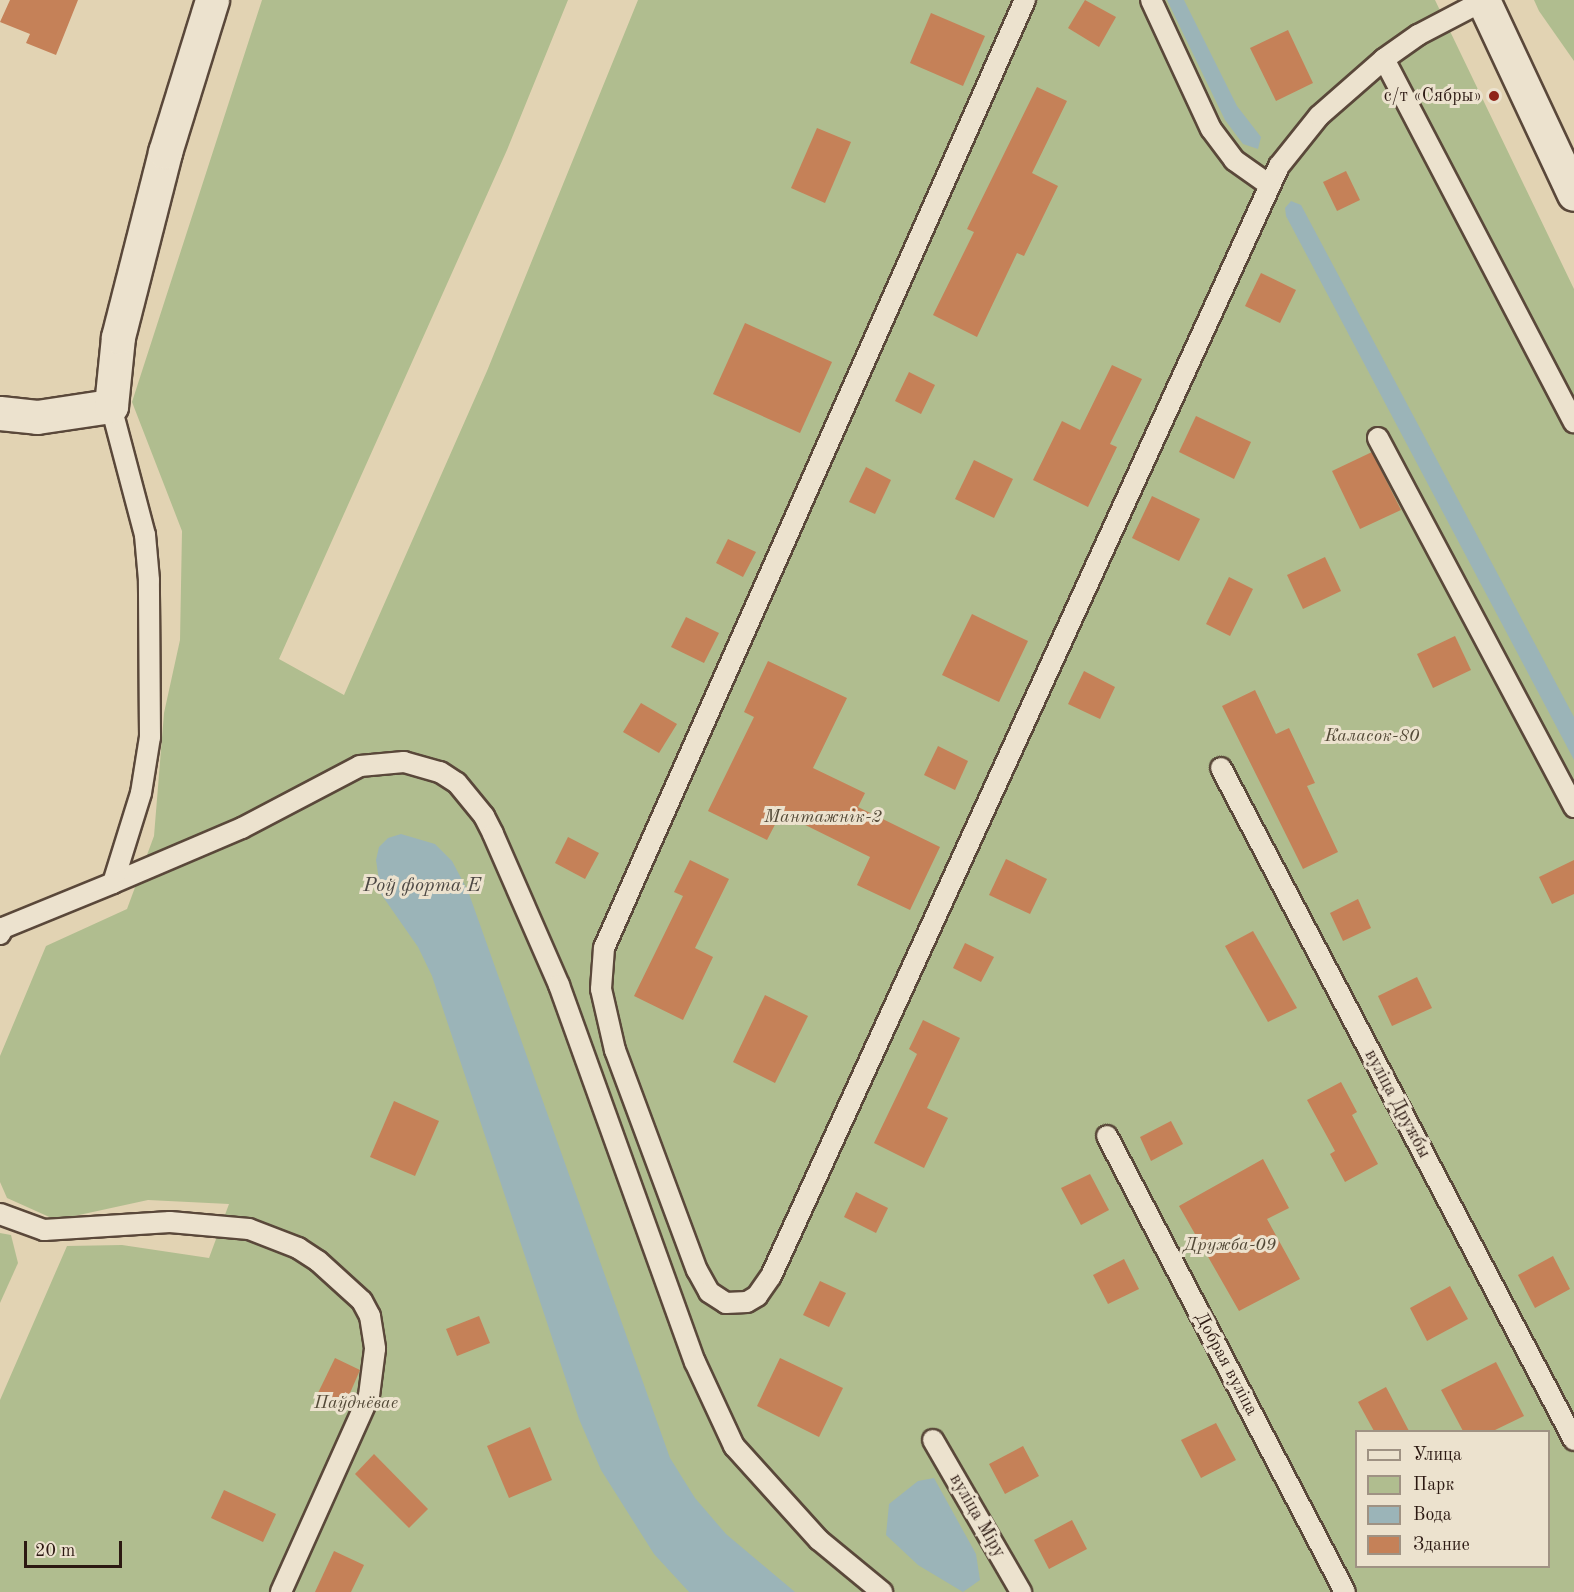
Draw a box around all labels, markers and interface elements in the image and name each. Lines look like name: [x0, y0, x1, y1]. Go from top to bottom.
place label: с/т «Сябры»: [1384, 85, 1482, 107]
marker: с/т «Сябры»: [1487, 89, 1501, 103]
park label: Каласок-80: [1325, 725, 1419, 747]
park label: Мантажнік-2: [764, 806, 882, 828]
water label: Роў форта Е: [363, 874, 481, 898]
street label: вуліца Дружбы: [1359, 1046, 1435, 1162]
park label: Дружба-09: [1184, 1234, 1276, 1256]
street label: Добрая вуліца: [1190, 1309, 1262, 1419]
park label: Паўднёвае: [314, 1392, 398, 1414]
legend: [1355, 1430, 1550, 1568]
text: Улица: [1413, 1446, 1462, 1464]
street label: вуліца Міру: [944, 1470, 1010, 1562]
text: Парк: [1413, 1476, 1454, 1494]
text: Вода: [1413, 1506, 1452, 1524]
scale bar: [27, 1529, 124, 1567]
text: Здание: [1413, 1536, 1470, 1554]
text: 20 m: [35, 1542, 75, 1560]

